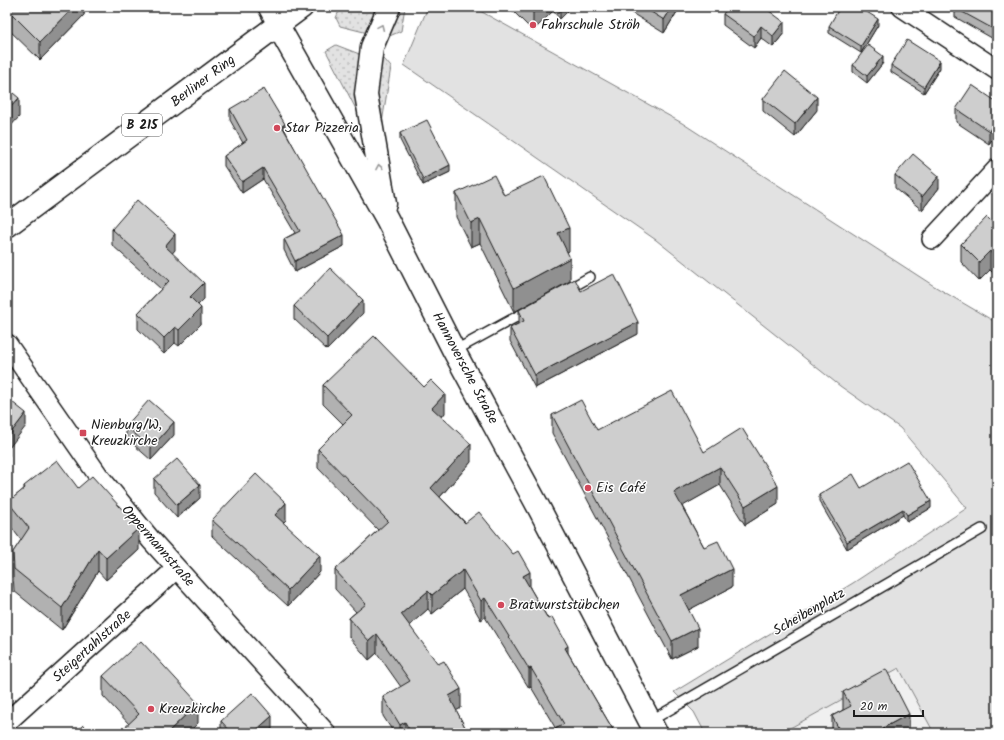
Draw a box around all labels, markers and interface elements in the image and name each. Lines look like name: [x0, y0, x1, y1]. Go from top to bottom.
place label: Fahrschule Ströh: [541, 14, 640, 36]
marker: Fahrschule Ströh: [528, 20, 538, 30]
one-way arrow: [376, 24, 384, 31]
street label: Berliner Ring: [166, 49, 240, 113]
road number: B 215: [122, 114, 162, 136]
place label: Star Pizzeria: [285, 117, 359, 139]
marker: Star Pizzeria: [272, 123, 282, 133]
one-way arrow: [375, 163, 383, 170]
street label: Hannoversche Straße: [426, 308, 504, 429]
place label: Nienburg/W, Kreuzkirche: [91, 414, 162, 452]
marker: Nienburg/W, Kreuzkirche: [78, 428, 88, 438]
place label: Eis Café: [596, 477, 646, 499]
marker: Eis Café: [583, 483, 593, 493]
street label: Oppermannstraße: [116, 500, 200, 592]
street label: Scheibenplatz: [769, 582, 849, 642]
place label: Bratwurststübchen: [509, 594, 620, 616]
marker: Bratwurststübchen: [496, 600, 506, 610]
street label: Steigertahlstraße: [47, 604, 137, 688]
scale bar: [854, 692, 923, 718]
text: 20 m: [860, 697, 888, 716]
place label: Kreuzkirche: [159, 698, 226, 720]
marker: Kreuzkirche: [146, 704, 156, 714]

